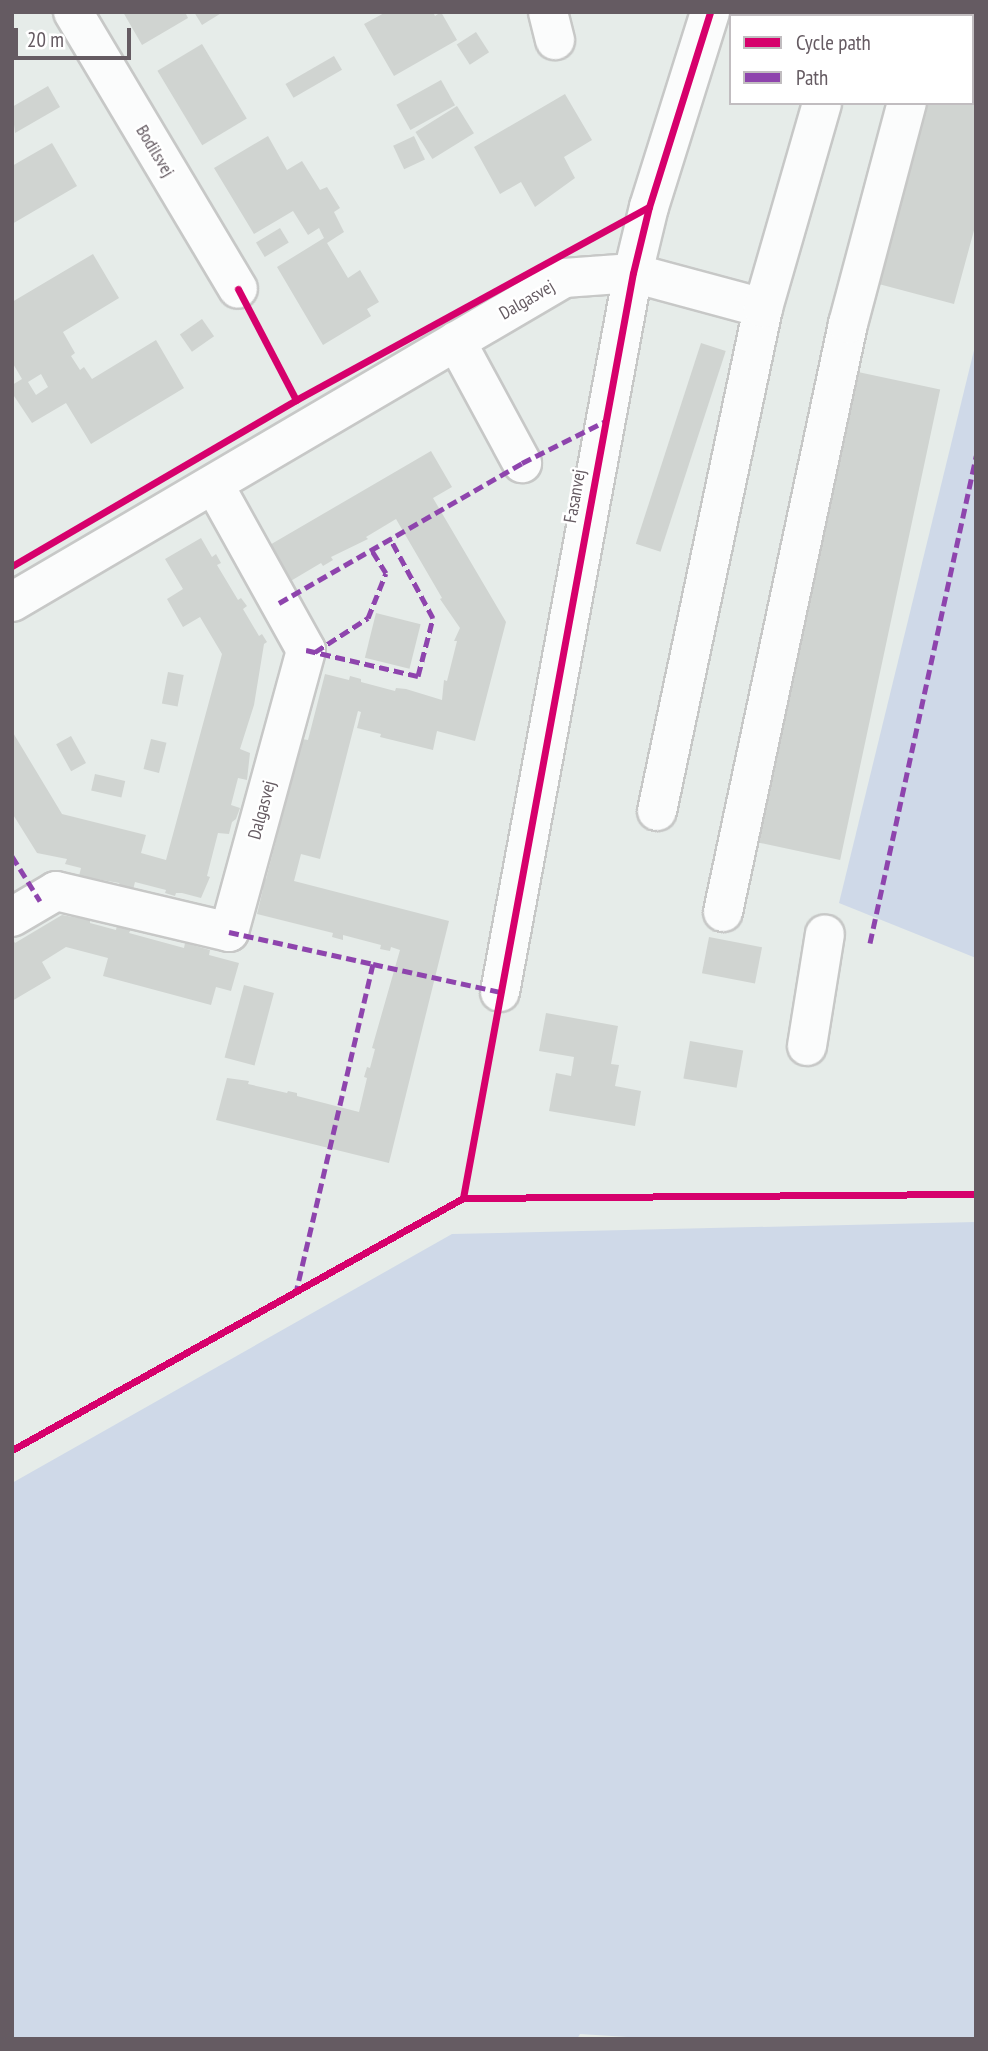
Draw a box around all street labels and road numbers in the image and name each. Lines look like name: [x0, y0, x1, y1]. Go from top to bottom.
street label: Bodilsvej: [131, 121, 179, 181]
street label: Dalgasvej: [496, 276, 558, 324]
street label: Fasanvej: [560, 467, 590, 525]
street label: Dalgasvej: [244, 778, 280, 842]

